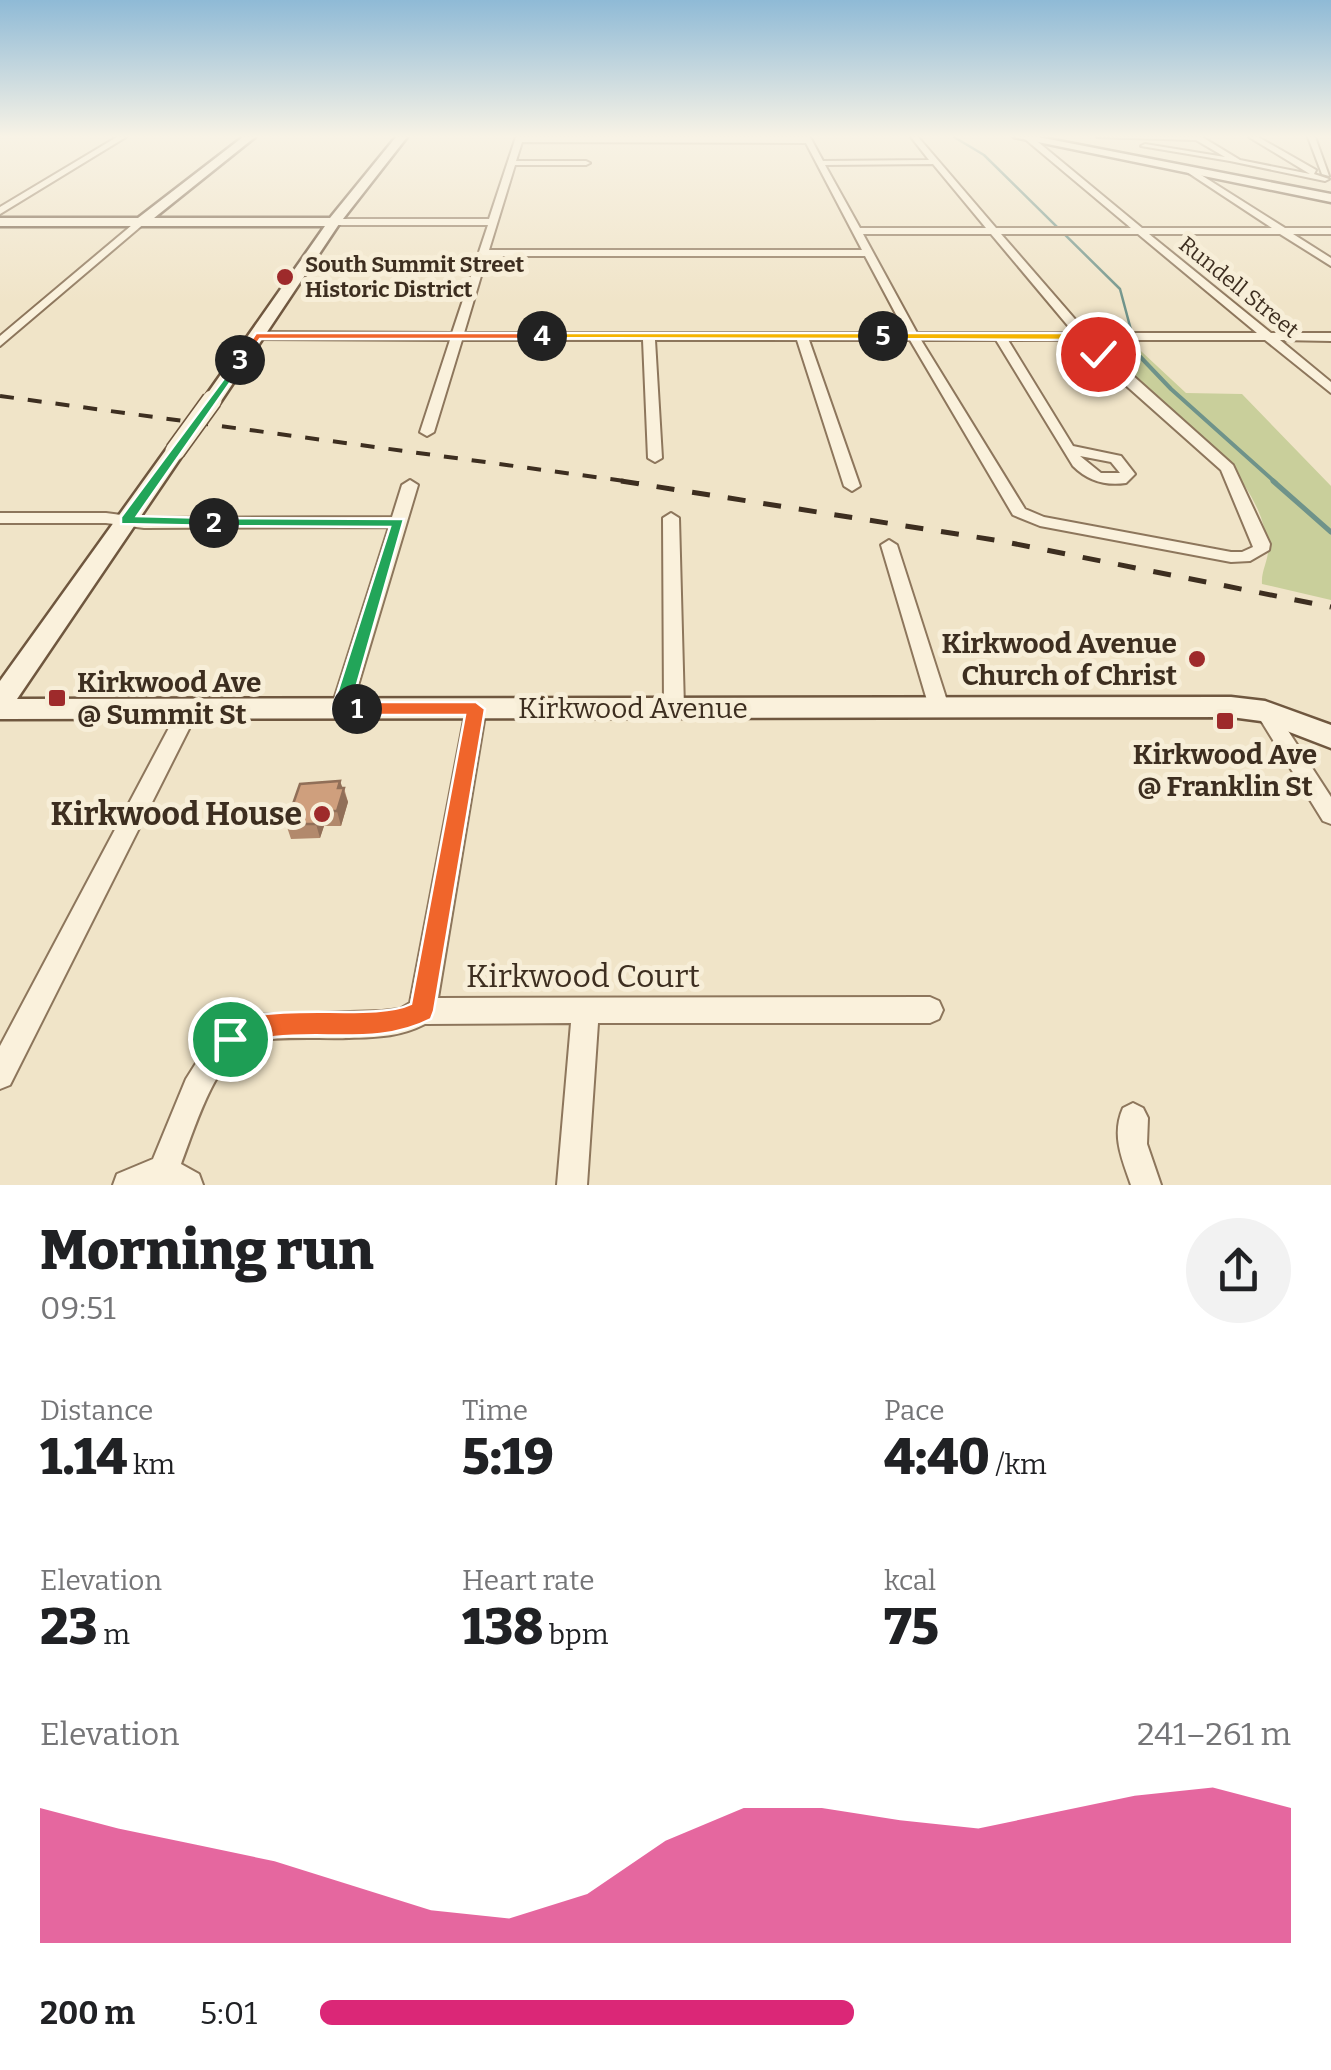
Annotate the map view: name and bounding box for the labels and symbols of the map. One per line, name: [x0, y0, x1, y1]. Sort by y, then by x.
street label: Rundell Street: [1174, 231, 1304, 343]
place label: South Summit Street Historic District: [305, 251, 524, 303]
marker: South Summit Street Historic District: [274, 266, 296, 288]
pin: 4: [517, 311, 567, 361]
pin: 5: [858, 311, 908, 361]
pin: [1056, 312, 1141, 397]
pin: 3: [215, 335, 265, 385]
pin: 2: [189, 498, 239, 548]
place label: Kirkwood Avenue Church of Christ: [942, 627, 1177, 692]
marker: Kirkwood Avenue Church of Christ: [1186, 648, 1208, 670]
place label: Kirkwood Ave @ Summit St: [77, 666, 261, 731]
pin: 1: [332, 684, 382, 734]
marker: Kirkwood Ave @ Summit St: [46, 687, 68, 709]
street label: Kirkwood Avenue: [518, 692, 748, 725]
marker: Kirkwood Ave @ Franklin St: [1214, 710, 1236, 732]
place label: Kirkwood Ave @ Franklin St: [1133, 738, 1317, 803]
place label: Kirkwood House: [51, 795, 302, 833]
marker: Kirkwood House: [311, 803, 333, 825]
street label: Kirkwood Court: [466, 957, 700, 995]
pin: [188, 997, 273, 1082]

